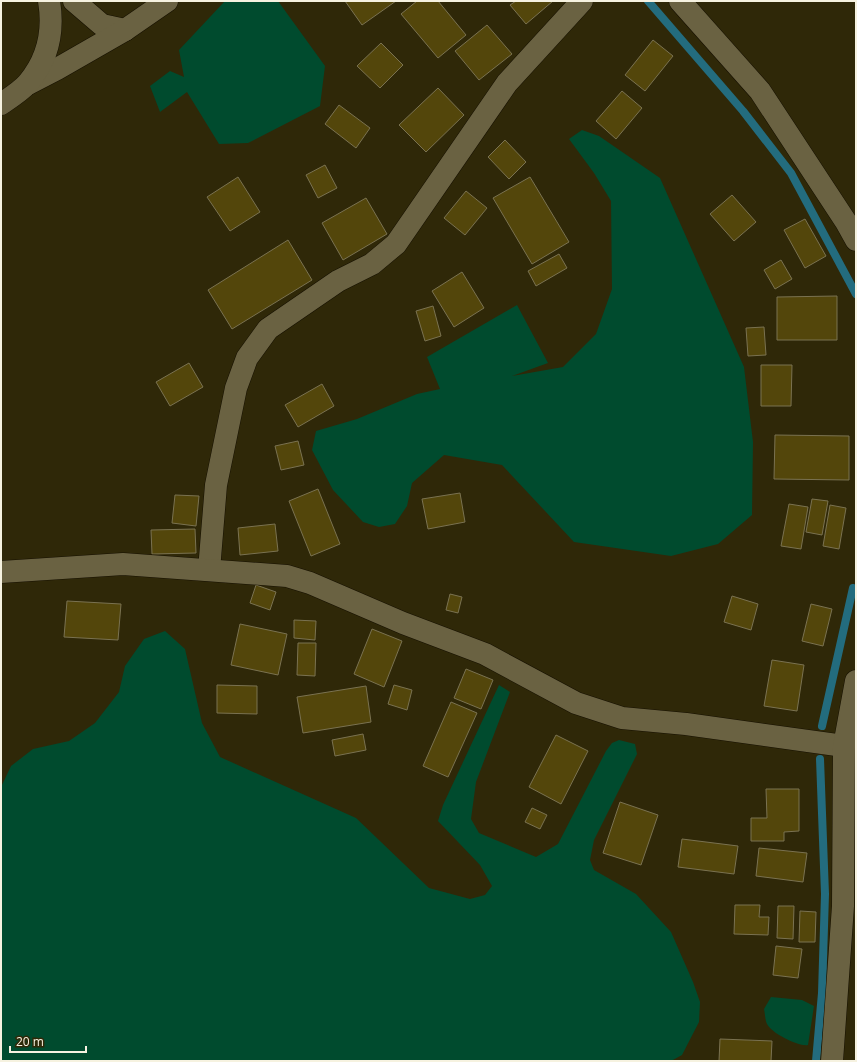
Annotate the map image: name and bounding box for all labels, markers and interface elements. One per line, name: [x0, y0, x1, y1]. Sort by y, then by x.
scale bar: [10, 1028, 86, 1054]
text: 20 m: [16, 1033, 44, 1050]

